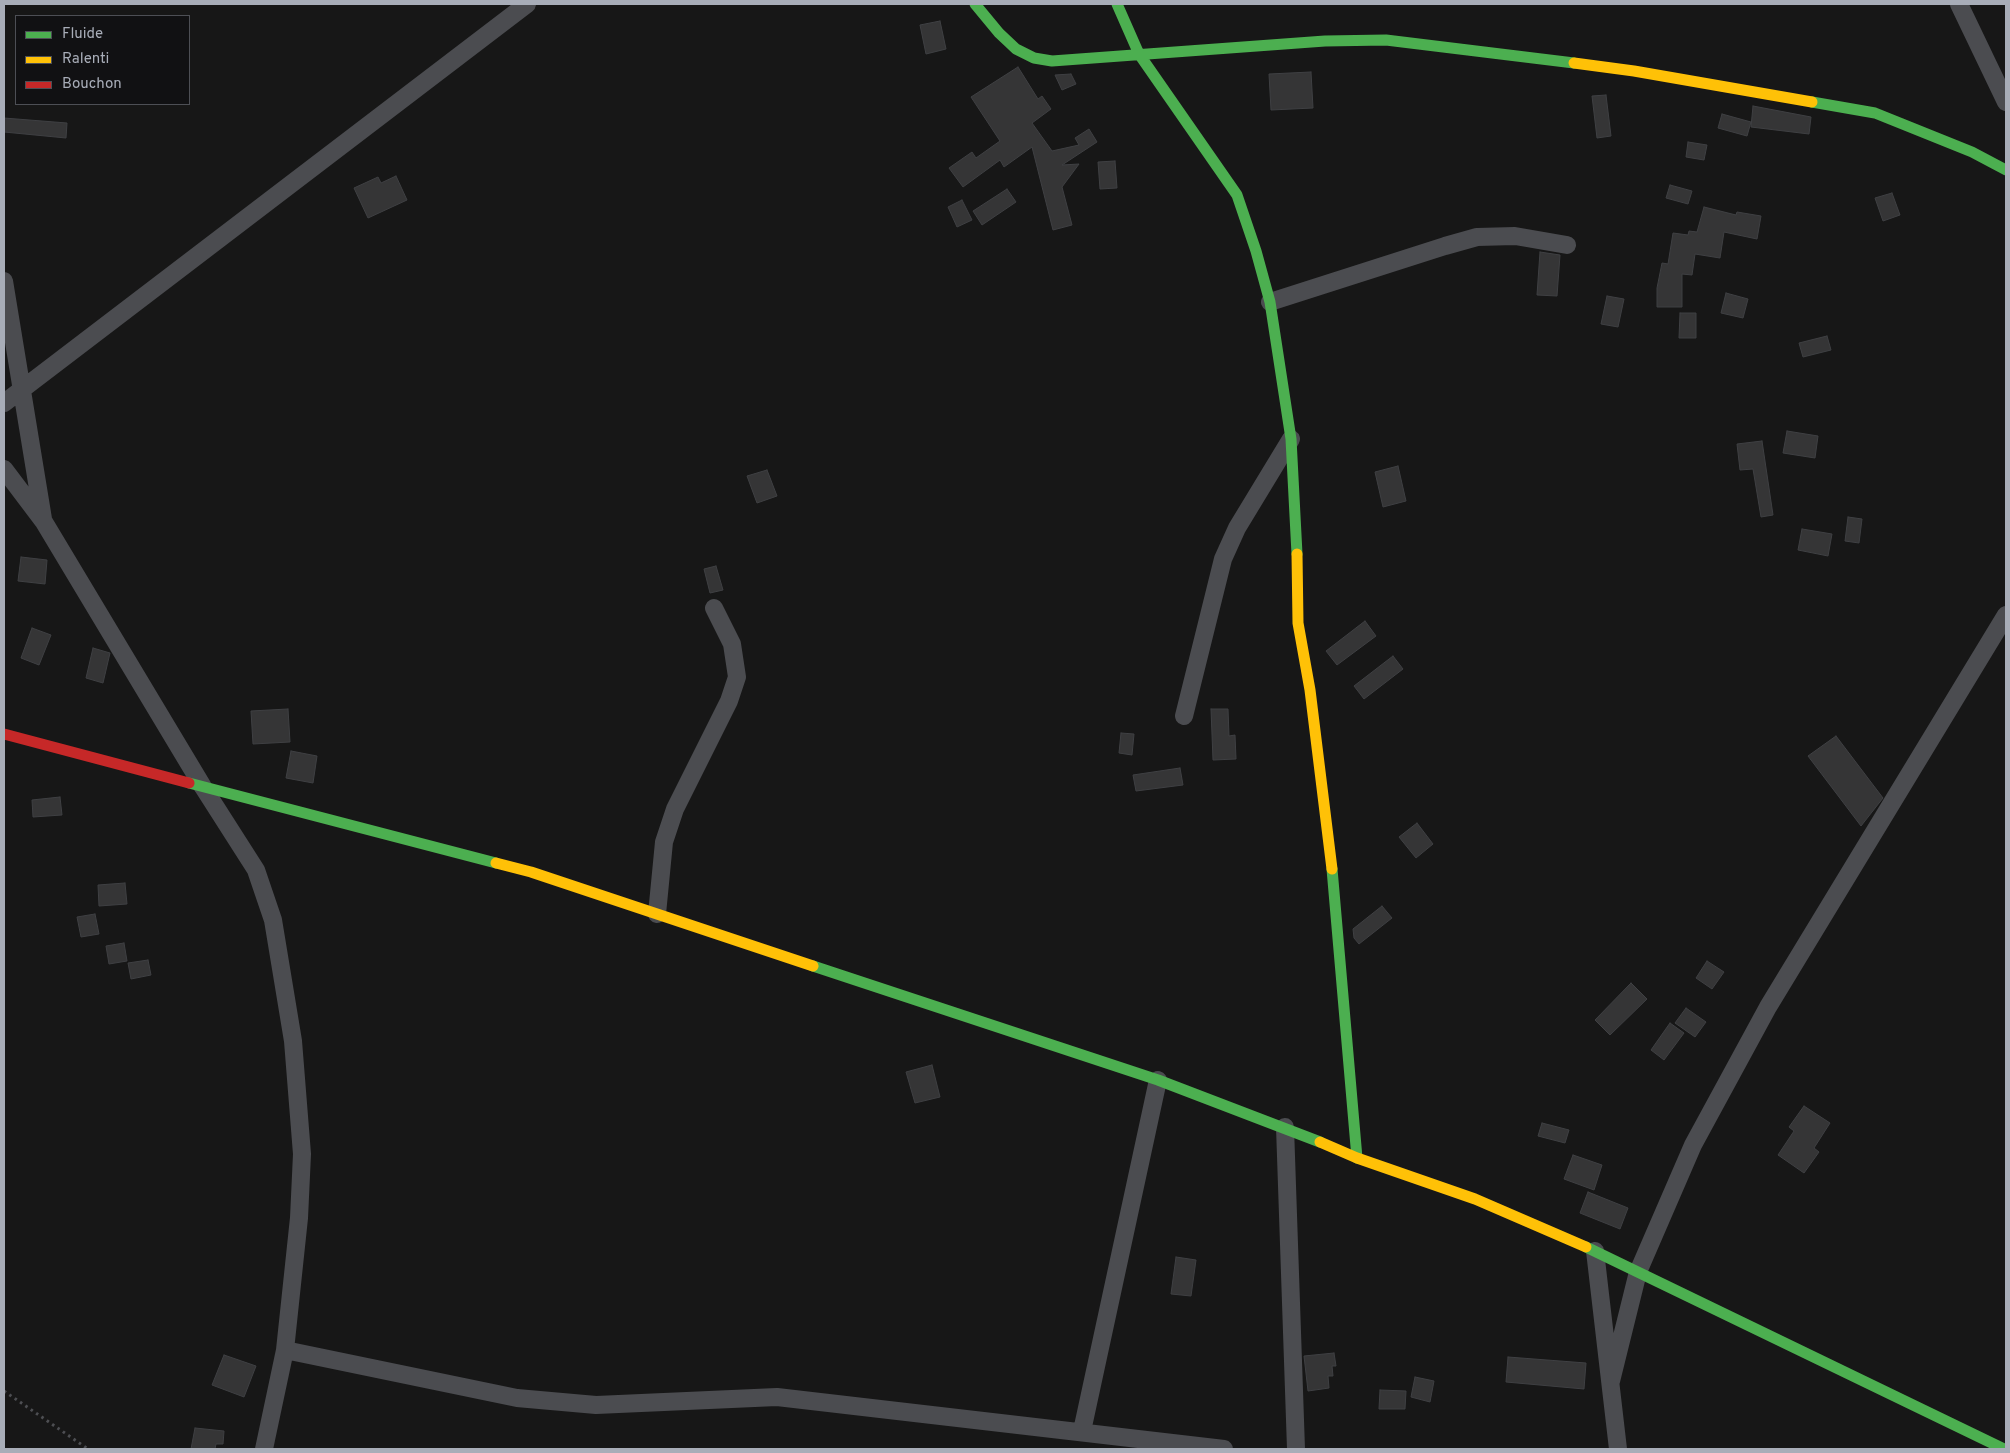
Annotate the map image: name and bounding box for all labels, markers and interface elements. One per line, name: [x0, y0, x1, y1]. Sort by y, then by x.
legend: [15, 15, 190, 105]
text: Fluide: [62, 25, 103, 44]
text: Ralenti: [62, 50, 109, 69]
text: Bouchon: [62, 75, 122, 94]

